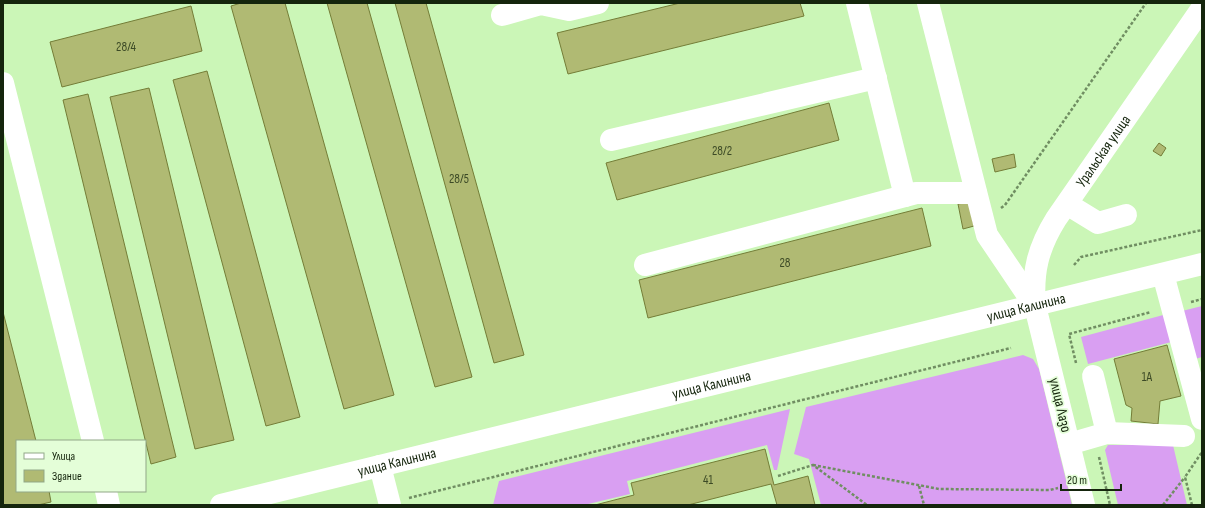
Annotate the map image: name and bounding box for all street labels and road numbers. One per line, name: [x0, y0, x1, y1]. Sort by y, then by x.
street label: Уральская улица: [1071, 111, 1135, 191]
street label: улица Калинина: [985, 288, 1068, 326]
street label: улица Калинина: [670, 366, 753, 403]
street label: улица Лазо: [1044, 376, 1076, 434]
street label: улица Калинина: [356, 443, 438, 481]

